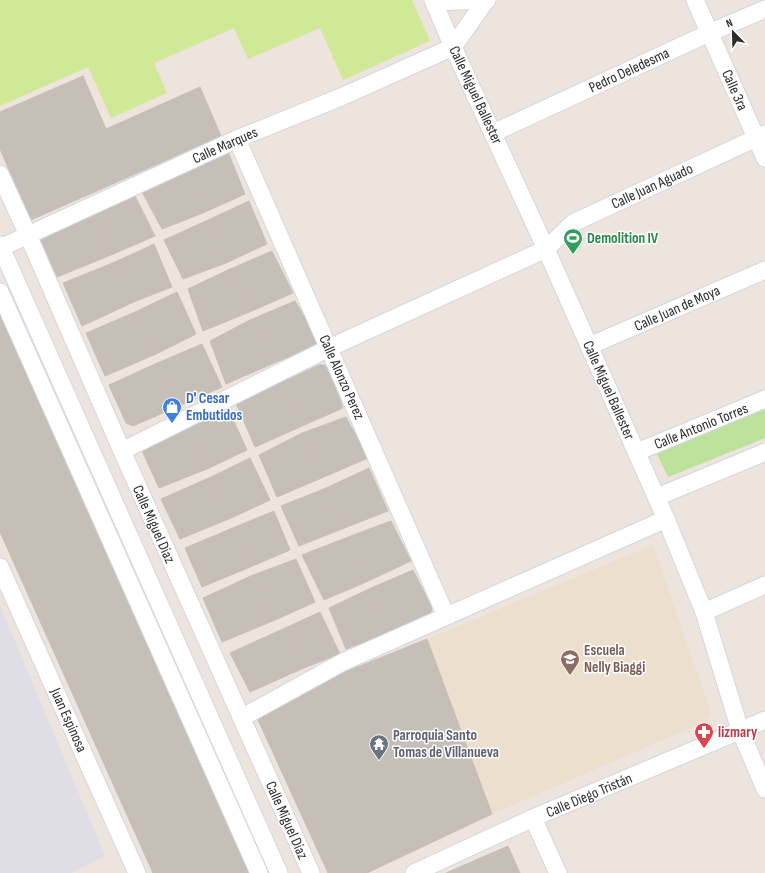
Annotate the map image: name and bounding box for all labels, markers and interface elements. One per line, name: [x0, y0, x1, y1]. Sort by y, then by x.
north arrow: [713, 12, 753, 52]
text: N: [724, 16, 735, 30]
street label: Calle Miguel Ballester: [444, 43, 507, 148]
street label: Pedro Deledesma: [586, 43, 673, 97]
street label: Calle 3ra: [717, 67, 752, 114]
street label: Calle Marques: [190, 123, 261, 168]
street label: Calle Juan Aguado: [608, 159, 696, 214]
sports icon: Demolition IV: [562, 227, 584, 255]
place label: Demolition IV: [587, 229, 659, 248]
street label: Calle Juan de Moya: [631, 281, 723, 336]
street label: Calle Alonzo Perez: [314, 332, 369, 423]
street label: Calle Miguel Ballester: [578, 338, 639, 443]
place label: D' Cesar Embutidos: [186, 389, 243, 425]
shop icon: D' Cesar Embutidos: [161, 396, 183, 424]
street label: Calle Antonio Torres: [651, 399, 751, 454]
street label: Calle Miguel Díaz: [128, 482, 179, 567]
place label: Escuela Nelly Biaggi: [584, 641, 645, 677]
school or university icon: Escuela Nelly Biaggi: [559, 648, 581, 676]
street label: Juan Espinosa: [46, 684, 91, 755]
pharmacy icon: lizmary: [693, 721, 715, 749]
place label: lizmary: [718, 723, 758, 742]
place label: Parroquia Santo Tomas de Villanueva: [393, 726, 499, 762]
temple icon: Parroquia Santo Tomas de Villanueva: [368, 733, 390, 761]
street label: Calle Diego Tristán: [543, 769, 635, 822]
street label: Calle Miguel Díaz: [261, 778, 312, 863]

